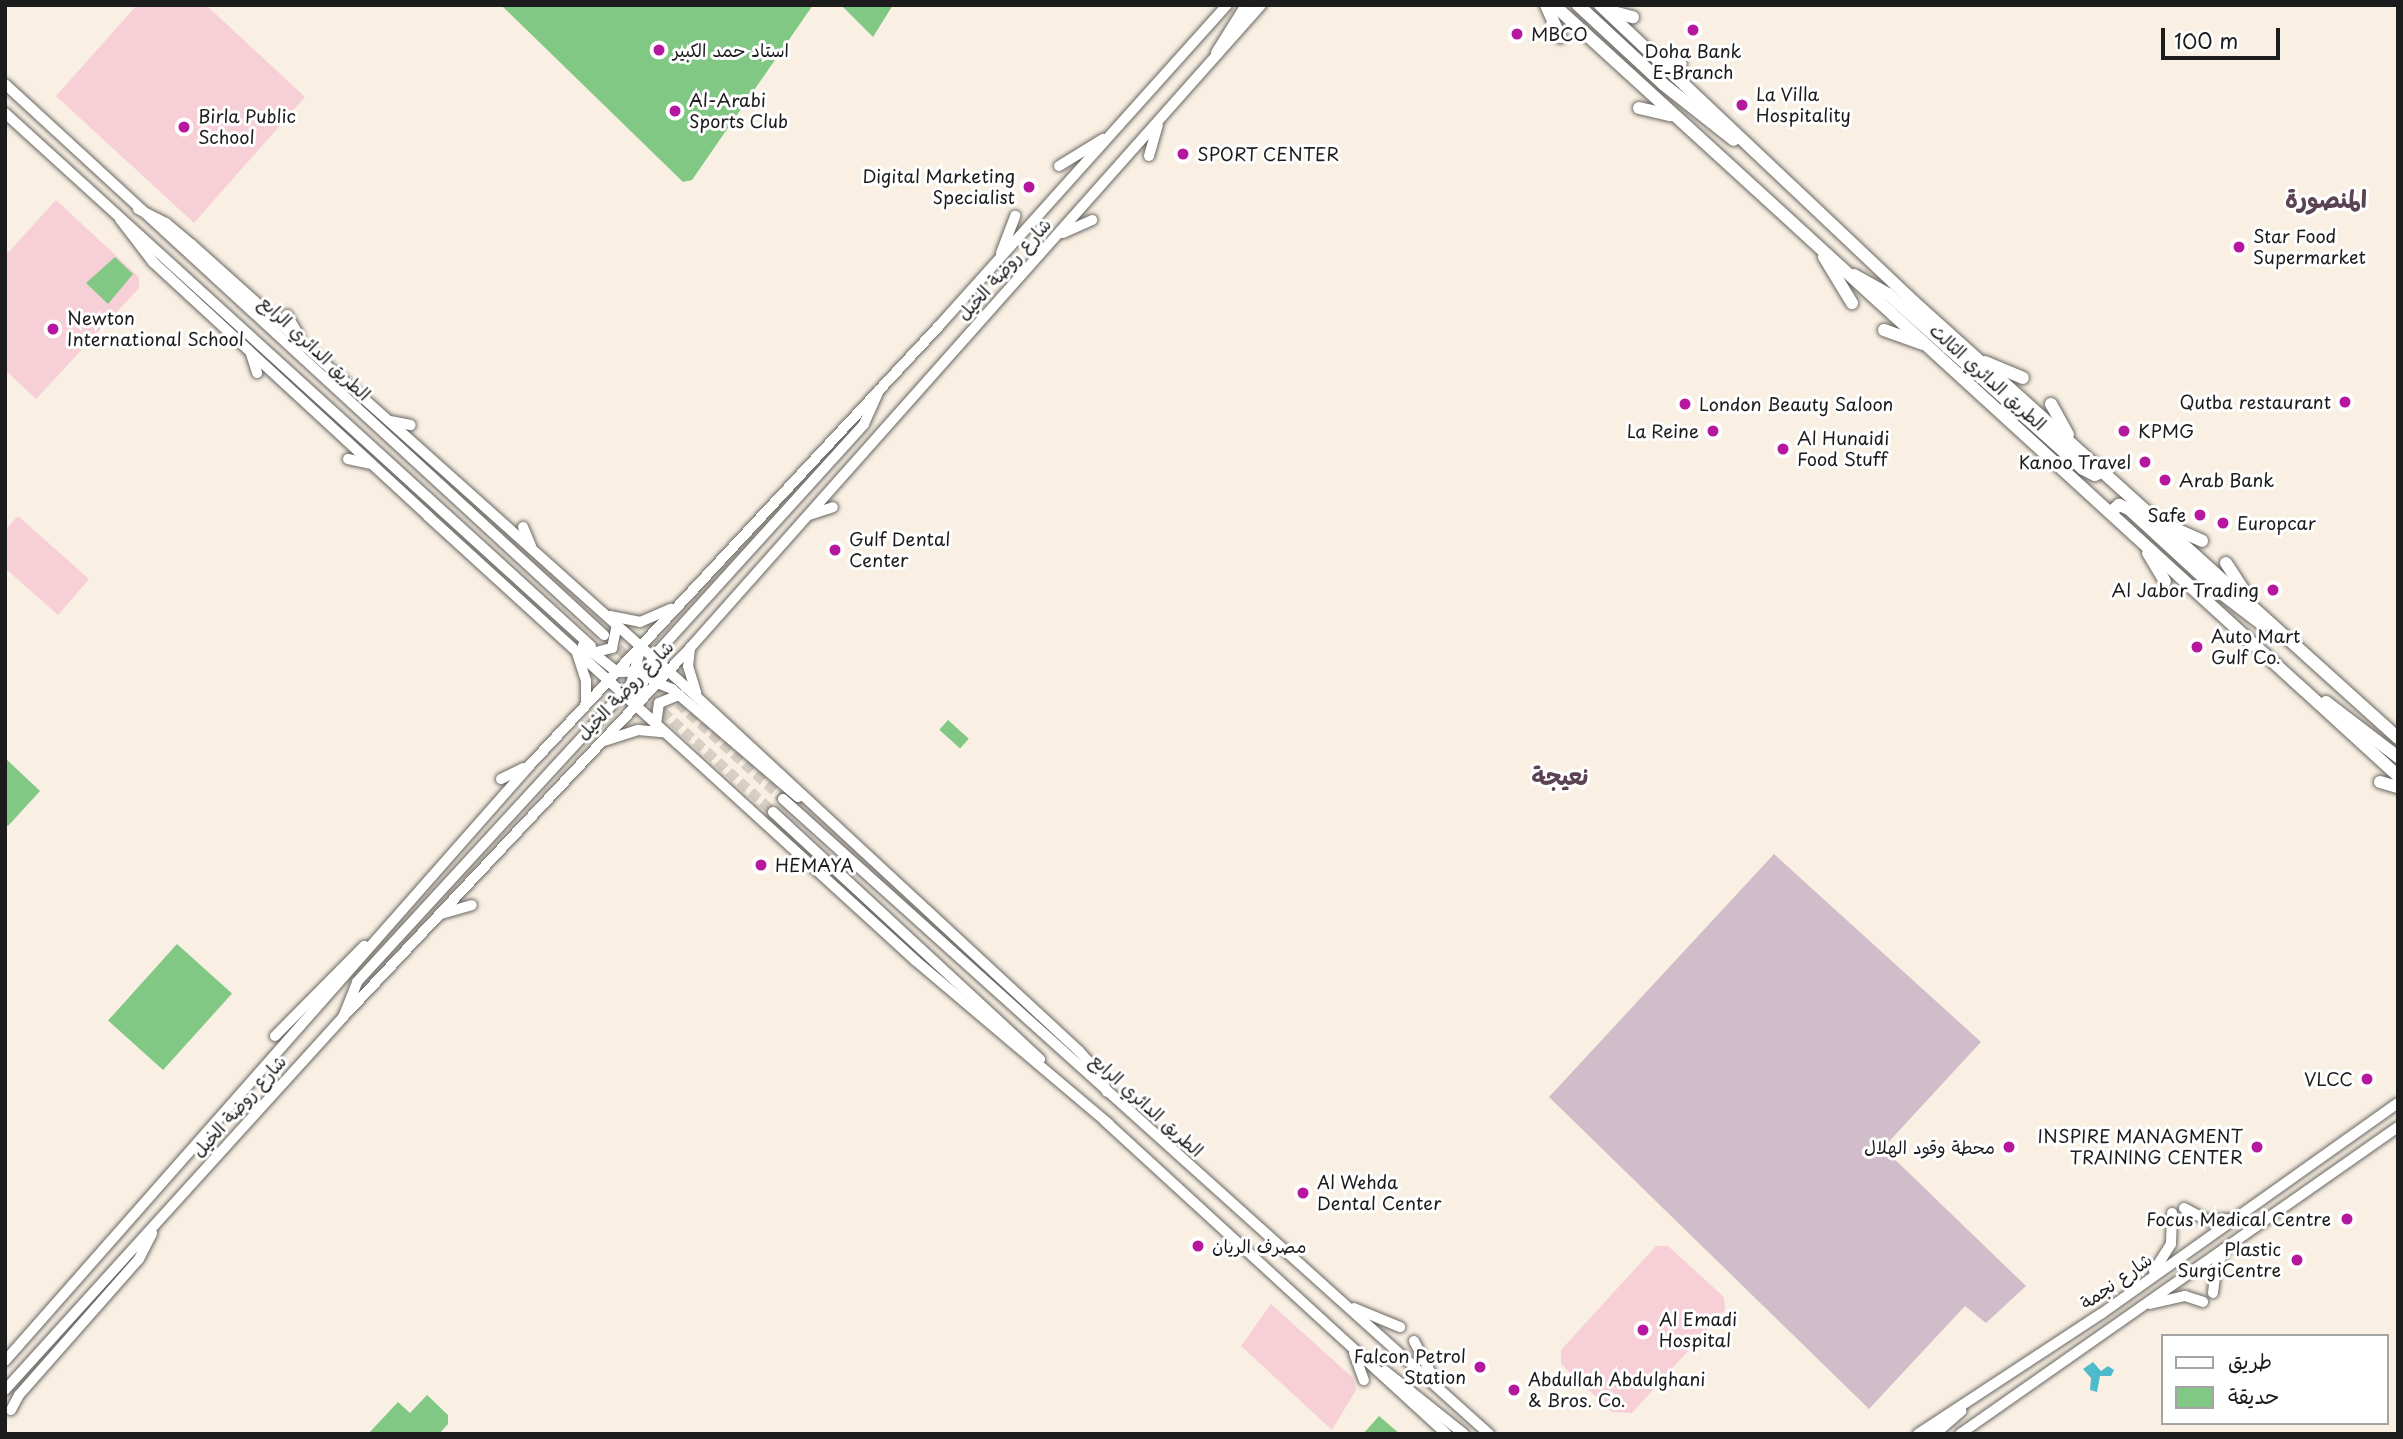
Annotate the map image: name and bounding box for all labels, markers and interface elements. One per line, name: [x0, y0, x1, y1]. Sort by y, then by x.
scale bar: [2165, 14, 2284, 58]
marker: Doha Bank E-Branch: [1685, 22, 1701, 38]
place label: MBCO: [1531, 23, 1588, 45]
text: 100 m: [2174, 24, 2238, 56]
marker: MBCO: [1509, 26, 1525, 42]
place label: استاد حمد الكبير: [673, 39, 789, 61]
place label: Doha Bank E-Branch: [1645, 41, 1741, 84]
marker: استاد حمد الكبير: [651, 42, 667, 58]
place label: La Villa Hospitality: [1756, 84, 1851, 126]
place label: Al-Arabi Sports Club: [689, 90, 789, 132]
marker: La Villa Hospitality: [1734, 97, 1750, 113]
marker: Al-Arabi Sports Club: [667, 103, 683, 119]
place label: Birla Public School: [198, 106, 297, 148]
marker: Birla Public School: [176, 119, 192, 135]
place label: SPORT CENTER: [1197, 143, 1341, 165]
marker: SPORT CENTER: [1175, 146, 1191, 162]
place label: Digital Marketing Specialist: [863, 166, 1015, 208]
marker: Digital Marketing Specialist: [1021, 179, 1037, 195]
district label: المنصورة: [2285, 185, 2367, 213]
street label: شارع روضة الخيل: [952, 213, 1056, 325]
place label: Star Food Supermarket: [2253, 226, 2366, 268]
marker: Star Food Supermarket: [2231, 239, 2247, 255]
street label: الطريق الدائري الرابع: [255, 291, 375, 405]
place label: Newton International School: [67, 308, 244, 350]
street label: الطريق الدائري الثالث: [1925, 319, 2051, 435]
marker: Newton International School: [45, 321, 61, 337]
place label: Qutba restaurant: [2178, 391, 2331, 413]
place label: London Beauty Saloon: [1699, 393, 1894, 415]
marker: Qutba restaurant: [2337, 394, 2353, 410]
marker: London Beauty Saloon: [1677, 396, 1693, 412]
place label: La Reine: [1624, 420, 1699, 442]
place label: KPMG: [2138, 420, 2194, 442]
marker: La Reine: [1705, 423, 1721, 439]
marker: KPMG: [2116, 423, 2132, 439]
place label: Al Hunaidi Food Stuff: [1797, 428, 1889, 471]
marker: Al Hunaidi Food Stuff: [1775, 441, 1791, 457]
place label: Kanoo Travel: [2019, 451, 2131, 473]
marker: Kanoo Travel: [2137, 454, 2153, 470]
place label: Arab Bank: [2179, 469, 2274, 491]
marker: Arab Bank: [2157, 472, 2173, 488]
place label: Safe: [2147, 504, 2186, 526]
marker: Safe: [2192, 507, 2208, 523]
place label: Europcar: [2237, 512, 2316, 534]
marker: Europcar: [2215, 515, 2231, 531]
place label: Gulf Dental Center: [849, 529, 951, 572]
marker: Gulf Dental Center: [827, 542, 843, 558]
place label: Al Jabor Trading: [2111, 579, 2259, 601]
marker: Al Jabor Trading: [2265, 582, 2281, 598]
place label: Auto Mart Gulf Co.: [2211, 626, 2302, 668]
street label: شارع روضة الخيل: [572, 636, 678, 744]
marker: Auto Mart Gulf Co.: [2189, 639, 2205, 655]
district label: نعيجة: [1531, 762, 1589, 790]
place label: HEMAYA: [775, 854, 854, 876]
marker: HEMAYA: [753, 857, 769, 873]
street label: الطريق الدائري الرابع: [1086, 1049, 1208, 1161]
street label: شارع روضة الخيل: [187, 1050, 291, 1162]
place label: VLCC: [2304, 1068, 2353, 1090]
marker: VLCC: [2359, 1071, 2375, 1087]
place label: INSPIRE MANAGMENT TRAINING CENTER: [2037, 1126, 2243, 1168]
place label: محطة وقود الهلال: [1864, 1136, 1995, 1158]
marker: محطة وقود الهلال: [2001, 1139, 2017, 1155]
marker: INSPIRE MANAGMENT TRAINING CENTER: [2249, 1139, 2265, 1155]
place label: Al Wehda Dental Center: [1317, 1172, 1441, 1214]
marker: Al Wehda Dental Center: [1295, 1185, 1311, 1201]
place label: Focus Medical Centre: [2145, 1208, 2331, 1230]
marker: Focus Medical Centre: [2337, 1209, 2357, 1229]
place label: مصرف الريان: [1212, 1235, 1306, 1257]
marker: مصرف الريان: [1190, 1238, 1206, 1254]
place label: Plastic SurgiCentre: [2178, 1239, 2281, 1282]
street label: شارع نجمة: [2076, 1248, 2156, 1314]
marker: Plastic SurgiCentre: [2287, 1250, 2307, 1270]
place label: Al Emadi Hospital: [1659, 1309, 1738, 1352]
marker: Al Emadi Hospital: [1633, 1320, 1653, 1340]
legend: [2162, 1334, 2389, 1425]
text: طريق: [2228, 1344, 2272, 1376]
place label: Falcon Petrol Station: [1355, 1346, 1466, 1388]
marker: Falcon Petrol Station: [1472, 1359, 1488, 1375]
place label: Abdullah Abdulghani & Bros. Co.: [1528, 1369, 1707, 1412]
text: حديقة: [2228, 1379, 2279, 1411]
marker: Abdullah Abdulghani & Bros. Co.: [1506, 1382, 1522, 1398]

